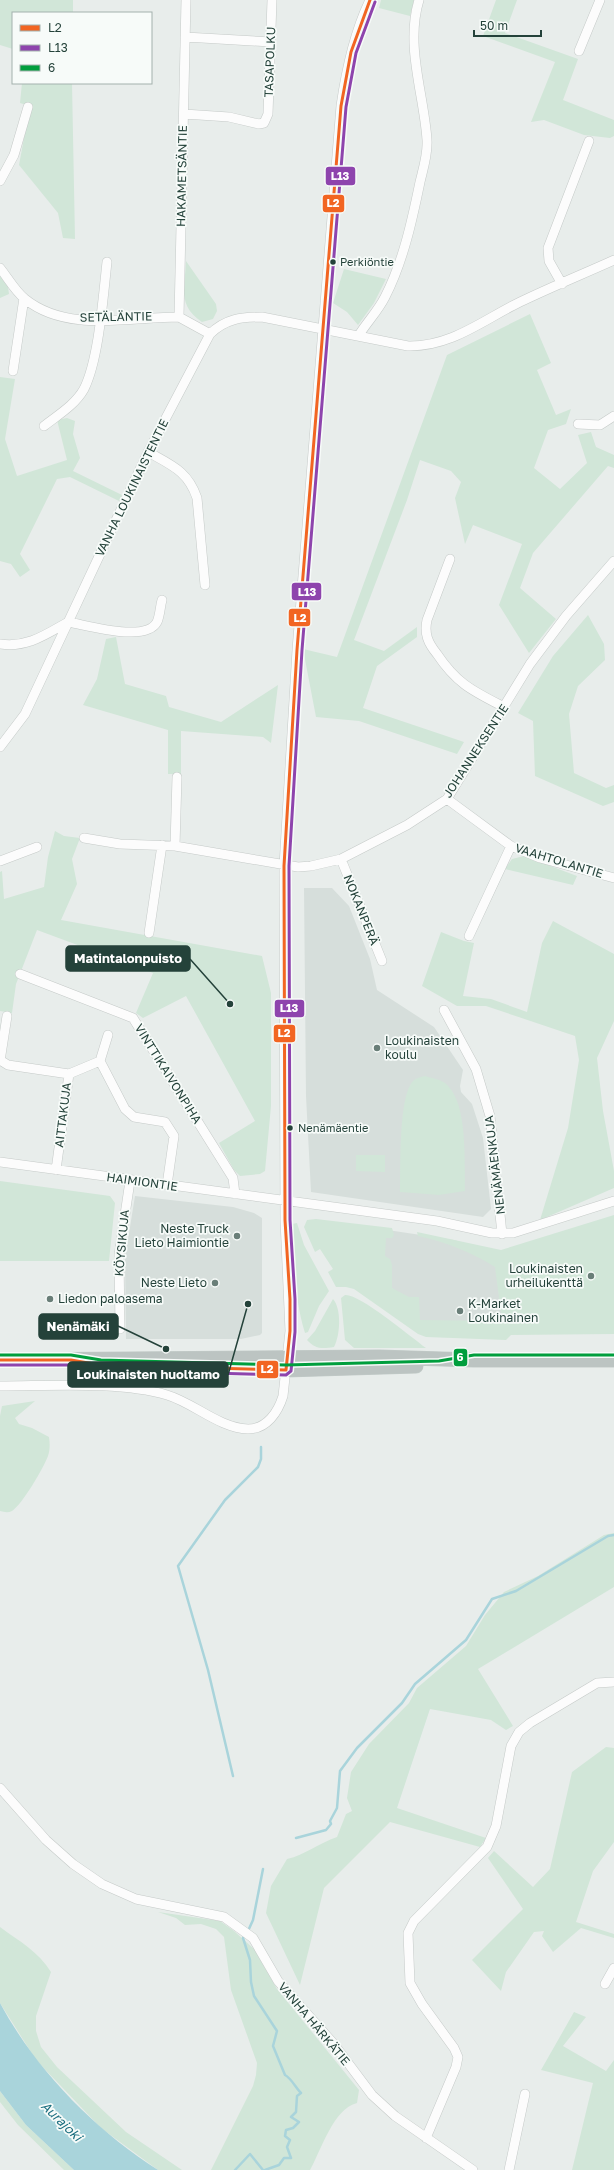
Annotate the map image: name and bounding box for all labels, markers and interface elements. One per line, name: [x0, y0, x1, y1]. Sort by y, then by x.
legend: [12, 12, 152, 84]
scale bar: [474, 12, 541, 38]
text: 50 m: [480, 18, 508, 33]
text: L2: [48, 20, 62, 35]
street label: TASAPOLKU: [261, 26, 278, 98]
text: L13: [48, 40, 68, 55]
text: 6: [48, 60, 55, 75]
street label: HAKAMETSÄNTIE: [173, 125, 190, 227]
line badge: L13: [325, 166, 356, 186]
text: L13: [331, 169, 350, 182]
line badge: L2: [322, 194, 345, 213]
text: L2: [327, 196, 340, 209]
place label: Perkiöntie: [340, 255, 394, 268]
marker: Perkiöntie: [328, 257, 338, 267]
street label: SETÄLÄNTIE: [80, 308, 152, 325]
street label: VANHA LOUKINAISTENTIE: [92, 417, 171, 559]
line badge: L13: [291, 582, 322, 601]
text: L13: [298, 585, 317, 598]
line badge: L2: [288, 608, 311, 627]
text: L2: [294, 611, 307, 624]
street label: JOHANNEKSENTIE: [440, 701, 512, 801]
street label: VAAHTOLANTIE: [513, 840, 605, 881]
street label: NOKANPERÄ: [340, 872, 382, 947]
callout: Matintalonpuisto: [66, 946, 190, 971]
text: Matintalonpuisto: [74, 950, 182, 966]
line badge: L13: [274, 999, 305, 1018]
text: L13: [280, 1001, 299, 1014]
street label: VINTTIKAIVONPIHA: [132, 1021, 205, 1126]
line badge: L2: [273, 1024, 296, 1043]
text: L2: [278, 1026, 291, 1039]
place label: Loukinaisten koulu: [385, 1033, 459, 1062]
marker: Loukinaisten koulu: [372, 1043, 382, 1053]
street label: AITTAKUJA: [51, 1081, 74, 1148]
street label: NENÄMÄENKUJA: [481, 1115, 508, 1215]
place label: Nenämäentie: [298, 1121, 368, 1134]
marker: Nenämäentie: [285, 1123, 295, 1133]
street label: HAIMIONTIE: [106, 1169, 179, 1194]
street label: KÖYSIKUJA: [111, 1209, 132, 1277]
place label: Neste Truck Lieto Haimiontie: [135, 1221, 229, 1250]
marker: Neste Truck Lieto Haimiontie: [232, 1231, 242, 1241]
place label: Loukinaisten urheilukenttä: [505, 1261, 583, 1290]
marker: Loukinaisten urheilukenttä: [586, 1271, 596, 1281]
place label: Neste Lieto: [141, 1275, 207, 1290]
marker: Neste Lieto: [210, 1278, 220, 1288]
place label: Liedon paloasema: [58, 1291, 163, 1306]
marker: Liedon paloasema: [45, 1294, 55, 1304]
place label: K-Market Loukinainen: [468, 1296, 538, 1325]
marker: K-Market Loukinainen: [455, 1306, 465, 1316]
callout: Nenämäki: [39, 1314, 118, 1339]
text: Nenämäki: [47, 1318, 109, 1334]
line badge: 6: [453, 1348, 468, 1367]
text: 6: [457, 1350, 464, 1363]
line badge: L2: [256, 1360, 279, 1379]
callout: Loukinaisten huoltamo: [68, 1362, 228, 1387]
text: L2: [261, 1362, 274, 1375]
text: Loukinaisten huoltamo: [76, 1366, 220, 1382]
street label: VANHA HÄRKÄTIE: [275, 1979, 353, 2068]
water label: Aurajoki: [38, 2098, 87, 2145]

